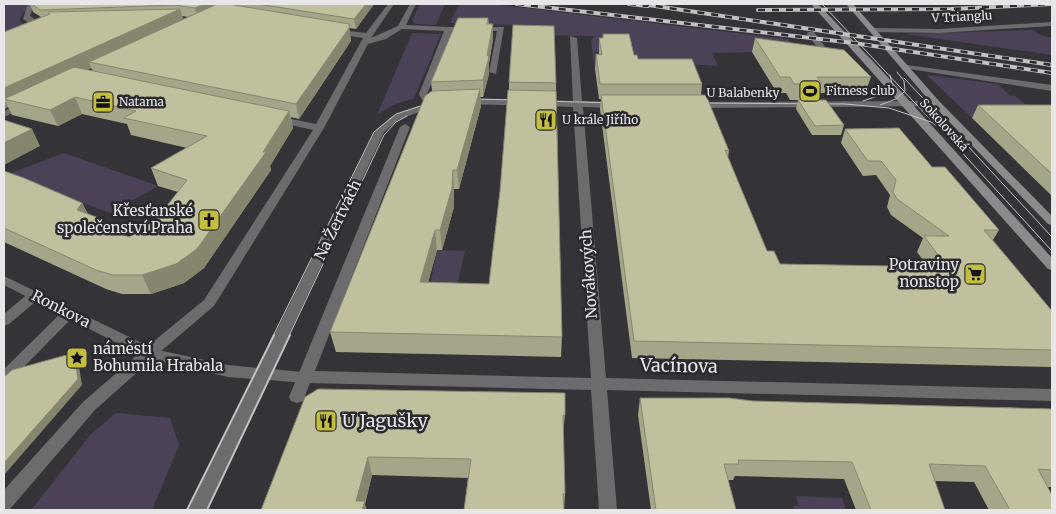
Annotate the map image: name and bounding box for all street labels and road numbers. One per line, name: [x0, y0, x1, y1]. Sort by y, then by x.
street label: V Trianglu: [930, 7, 993, 26]
street label: U Balabenky: [707, 85, 779, 100]
street label: Sokolovská: [917, 95, 972, 154]
street label: Na Žertvách: [309, 176, 365, 263]
street label: Novákových: [576, 229, 601, 319]
street label: Ronkova: [29, 286, 94, 331]
street label: Vacínova: [639, 353, 718, 378]

